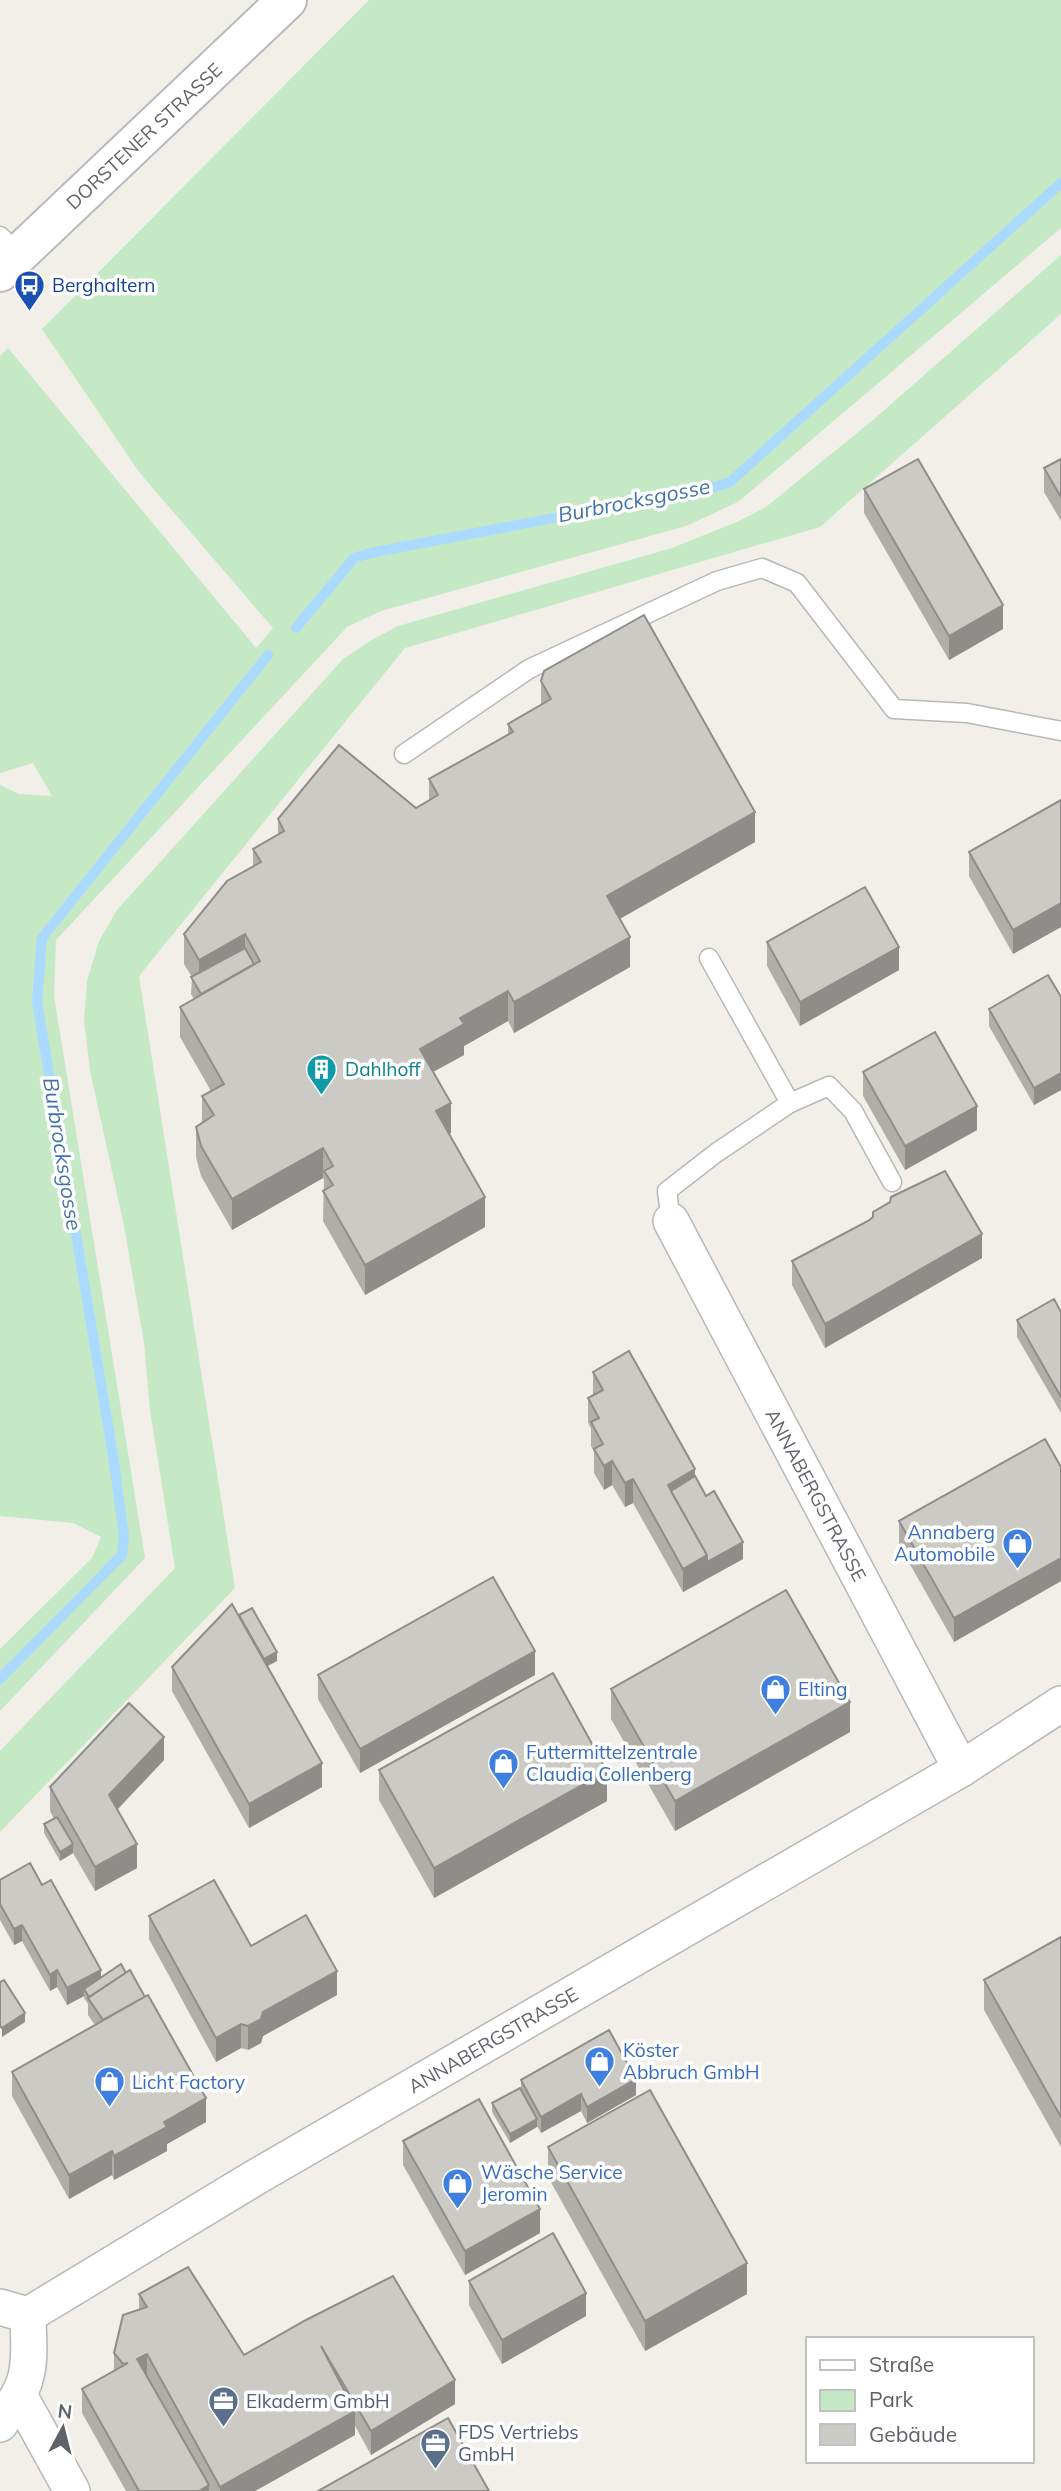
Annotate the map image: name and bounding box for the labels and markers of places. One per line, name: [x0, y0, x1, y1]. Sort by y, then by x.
bus stop icon: Berghaltern: [12, 268, 46, 312]
place label: Berghaltern: [52, 273, 155, 297]
building icon: Dahlhoff: [305, 1052, 339, 1096]
place label: Dahlhoff: [345, 1057, 421, 1081]
place label: Annaberg Automobile: [894, 1520, 995, 1566]
shop icon: Annaberg Automobile: [1001, 1526, 1035, 1570]
shop icon: Elting: [758, 1672, 792, 1716]
place label: Elting: [798, 1677, 847, 1701]
place label: Futtermittelzentrale Claudia Collenberg: [526, 1740, 697, 1786]
shop icon: Futtermittelzentrale Claudia Collenberg: [486, 1746, 520, 1790]
place label: Köster Abbruch GmbH: [623, 2038, 760, 2084]
shop icon: Köster Abbruch GmbH: [583, 2044, 617, 2088]
shop icon: Licht Factory: [92, 2065, 126, 2109]
place label: Licht Factory: [132, 2070, 245, 2094]
place label: Wäsche Service Jeromin: [481, 2160, 623, 2206]
shop icon: Wäsche Service Jeromin: [441, 2166, 475, 2210]
office icon: Elkaderm GmbH: [206, 2384, 240, 2428]
place label: Elkaderm GmbH: [246, 2389, 390, 2413]
place label: FDS Vertriebs GmbH: [458, 2420, 579, 2466]
office icon: FDS Vertriebs GmbH: [418, 2426, 452, 2470]

